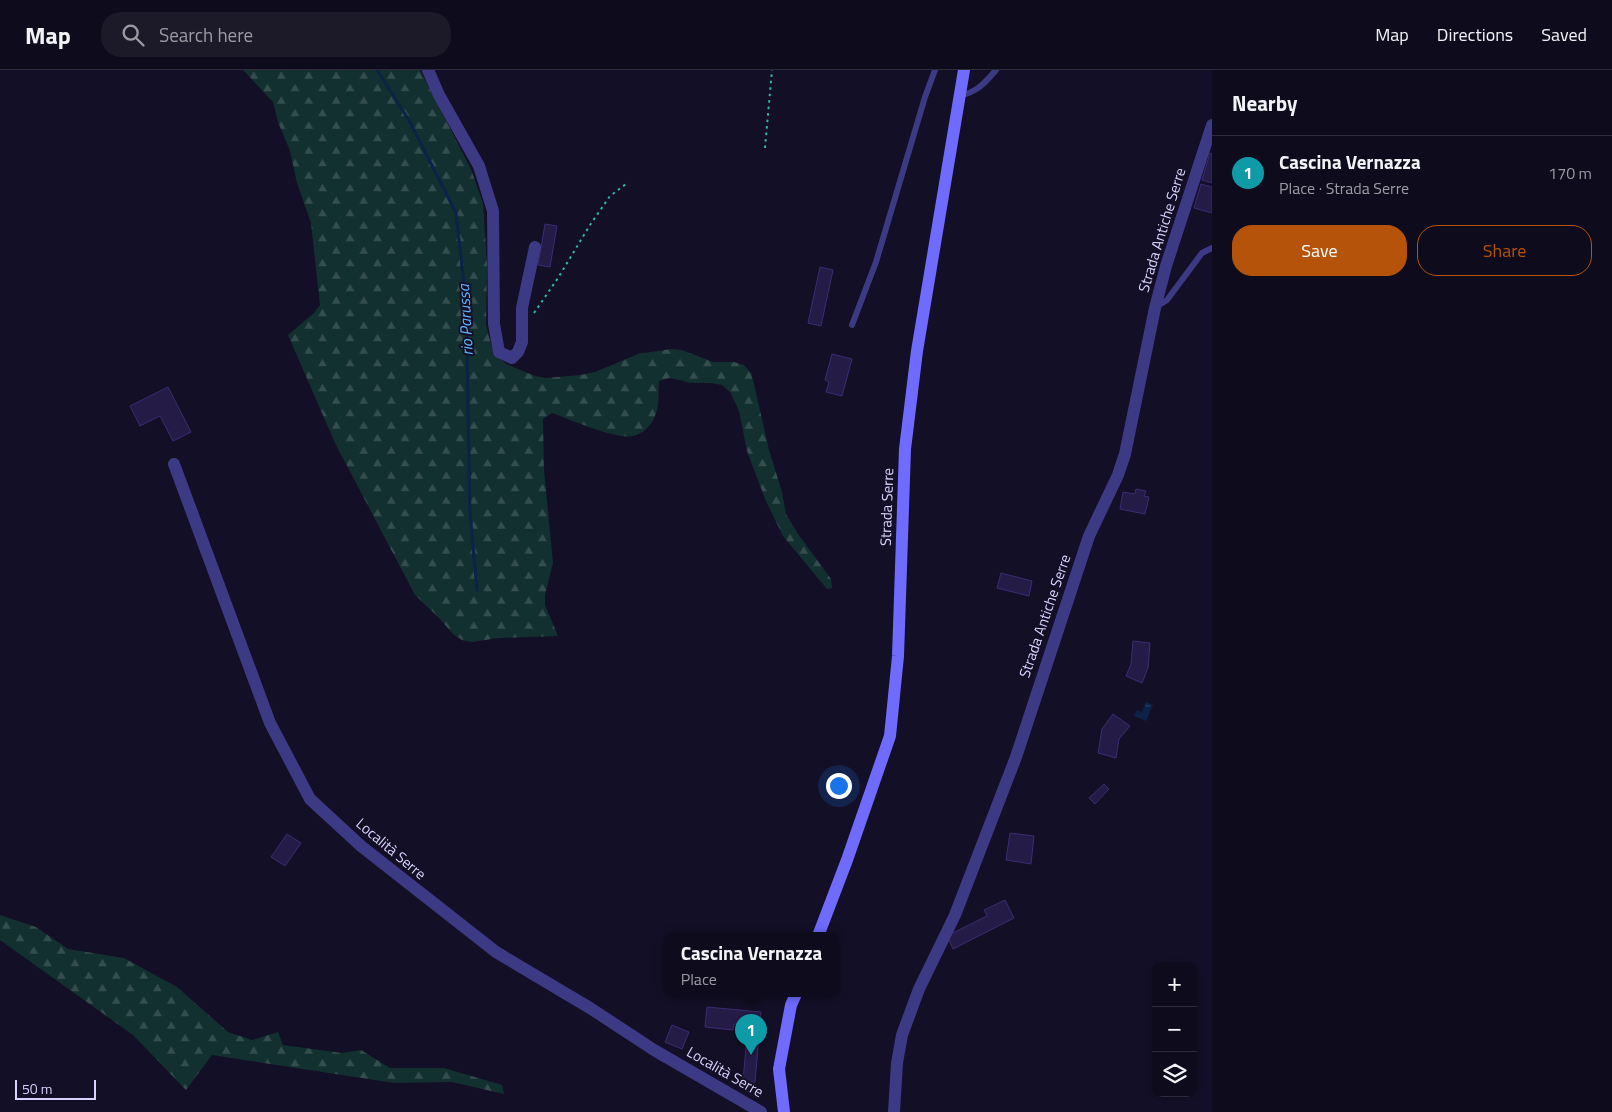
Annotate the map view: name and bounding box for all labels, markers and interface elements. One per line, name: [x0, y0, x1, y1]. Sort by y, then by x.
search box: [101, 12, 451, 57]
text: Map: [25, 17, 71, 53]
text: Search here: [159, 20, 253, 49]
icon: search: [119, 21, 147, 49]
text: Map: [1375, 21, 1409, 48]
text: Directions: [1437, 21, 1513, 48]
text: Saved: [1541, 21, 1587, 48]
text: Nearby: [1232, 87, 1297, 119]
text: Cascina Vernazza: [1279, 147, 1421, 176]
text: 1: [1244, 161, 1252, 185]
text: 170 m: [1548, 161, 1592, 185]
street label: Strada Antiche Serre: [1132, 165, 1191, 295]
text: Place · Strada Serre: [1279, 176, 1409, 200]
button: Save: [1232, 225, 1407, 276]
button: Share: [1417, 225, 1592, 276]
water label: rio Parussa: [451, 283, 479, 356]
street label: Strada Serre: [874, 467, 899, 546]
street label: Strada Antiche Serre: [1013, 551, 1076, 681]
your location: [826, 773, 852, 799]
street label: Località Serre: [351, 812, 431, 885]
popup: [664, 932, 839, 997]
text: Cascina Vernazza: [681, 938, 822, 967]
map controls: [1152, 962, 1197, 1097]
button: +: [1152, 962, 1197, 1007]
text: Place: [681, 967, 717, 991]
button: −: [1152, 1007, 1197, 1052]
pin: 1: [735, 1014, 767, 1055]
street label: Località Serre: [683, 1040, 768, 1103]
button: layers: [1152, 1052, 1197, 1097]
scale bar: [15, 1077, 96, 1100]
text: 50 m: [22, 1078, 52, 1099]

